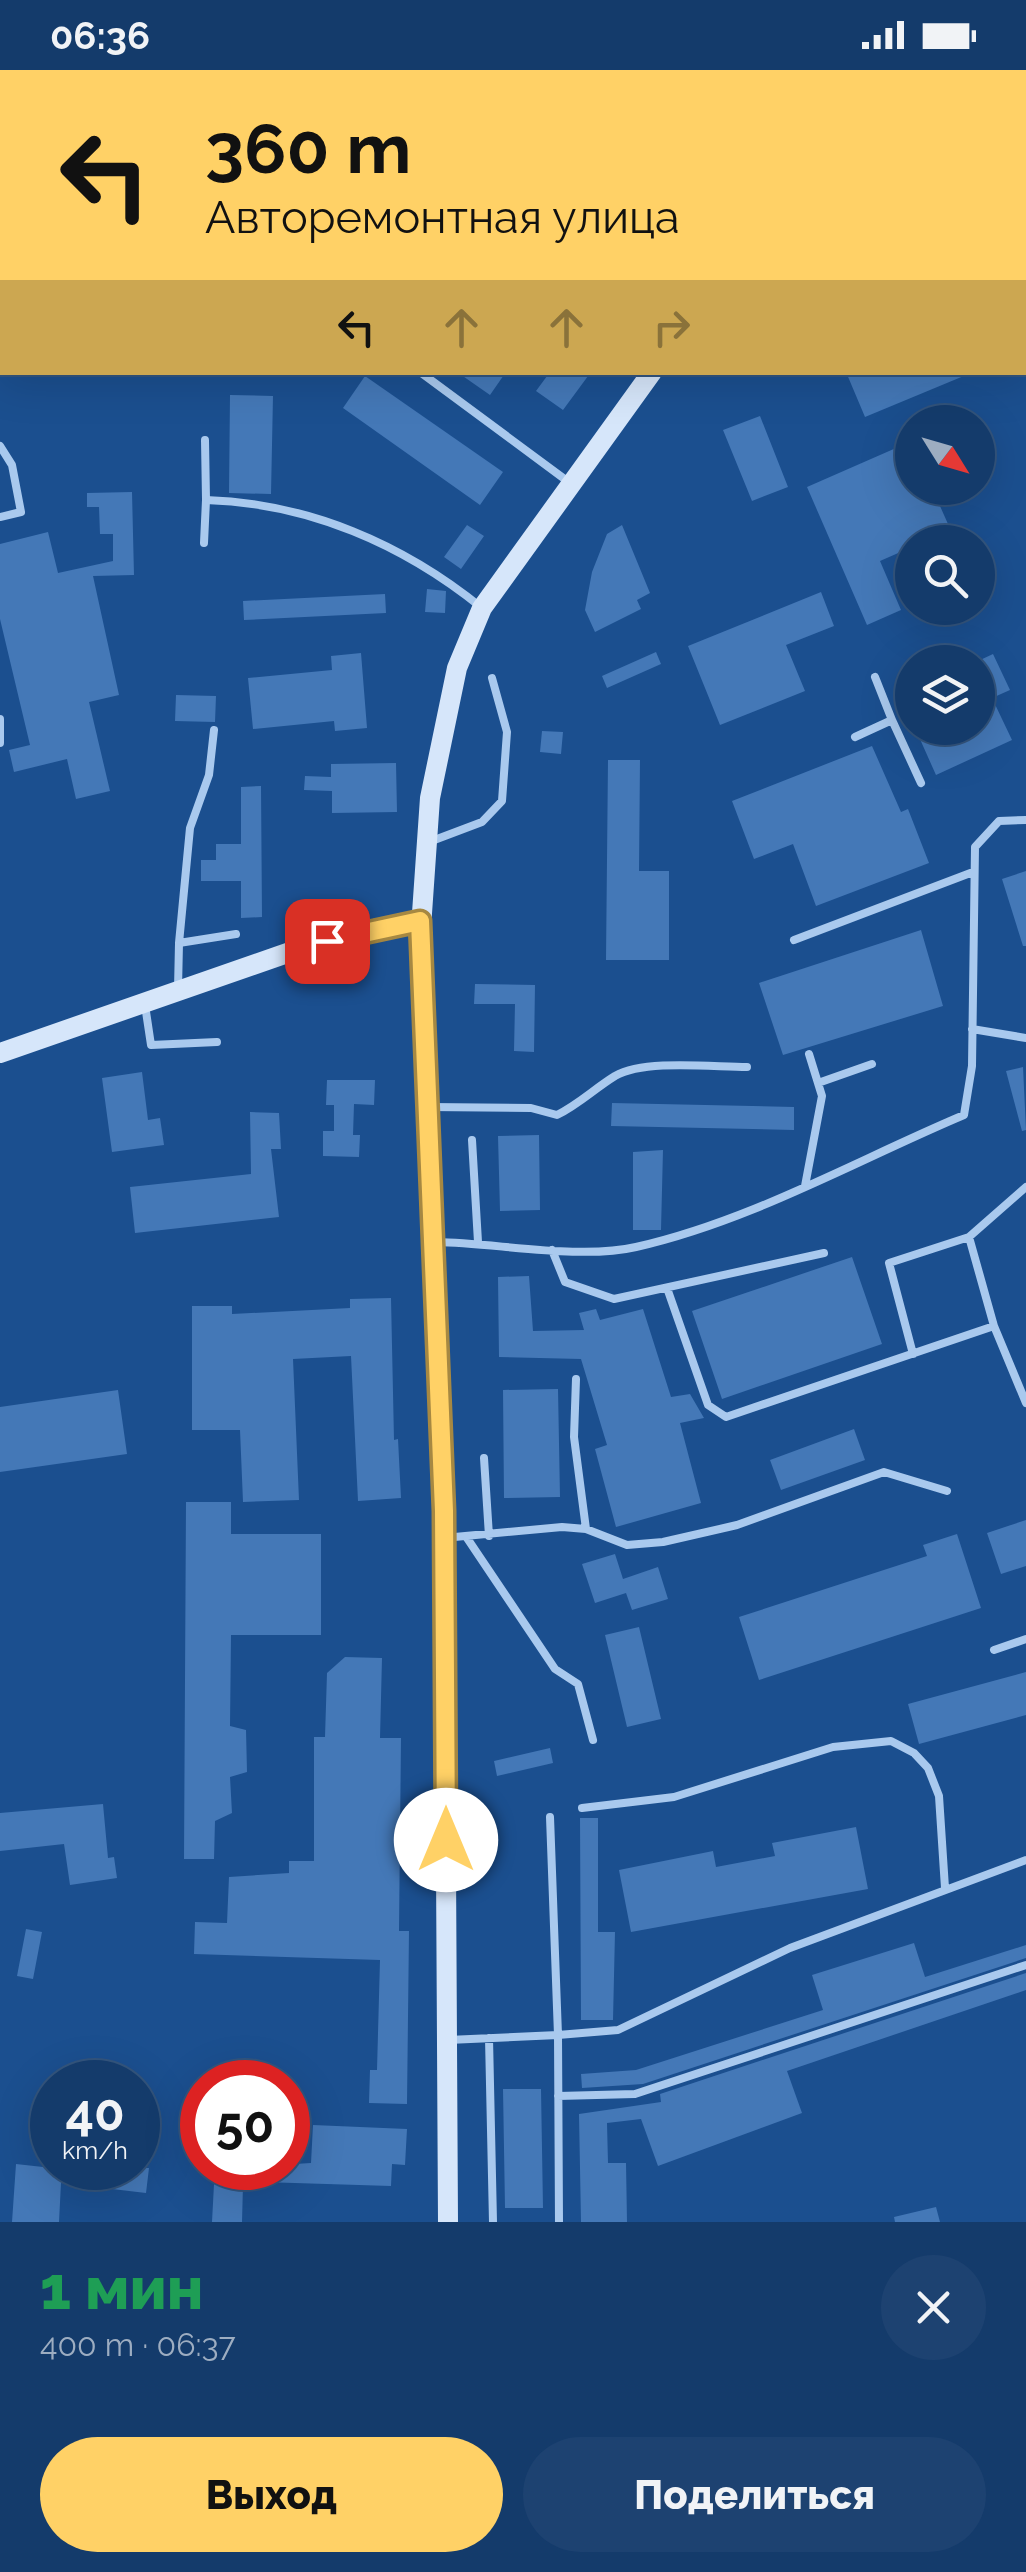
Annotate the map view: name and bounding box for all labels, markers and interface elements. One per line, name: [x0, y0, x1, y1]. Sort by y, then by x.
text: 06:36: [50, 13, 150, 58]
text: 360 m: [205, 107, 412, 189]
icon: left: [40, 110, 170, 240]
text: Авторемонтная улица: [205, 191, 680, 244]
icon: left: [329, 300, 384, 355]
icon: ahead: [434, 300, 489, 355]
icon: ahead: [539, 300, 594, 355]
icon: right: [644, 300, 699, 355]
north arrow: [895, 405, 995, 505]
map controls: [895, 405, 995, 745]
button: search: [895, 525, 995, 625]
button: layers: [895, 645, 995, 745]
pin: [285, 899, 370, 984]
icon: arrive: [300, 914, 355, 969]
position arrow: [394, 1788, 498, 1892]
speed limit sign: 50: [180, 2060, 310, 2190]
text: 40: [65, 2083, 125, 2142]
text: km/h: [62, 2135, 128, 2165]
text: 1 мин: [40, 2253, 203, 2323]
button: close: [881, 2255, 986, 2360]
text: 400 m · 06:37: [40, 2326, 236, 2363]
button: Выход: [40, 2437, 503, 2552]
button: Поделиться: [523, 2437, 986, 2552]

